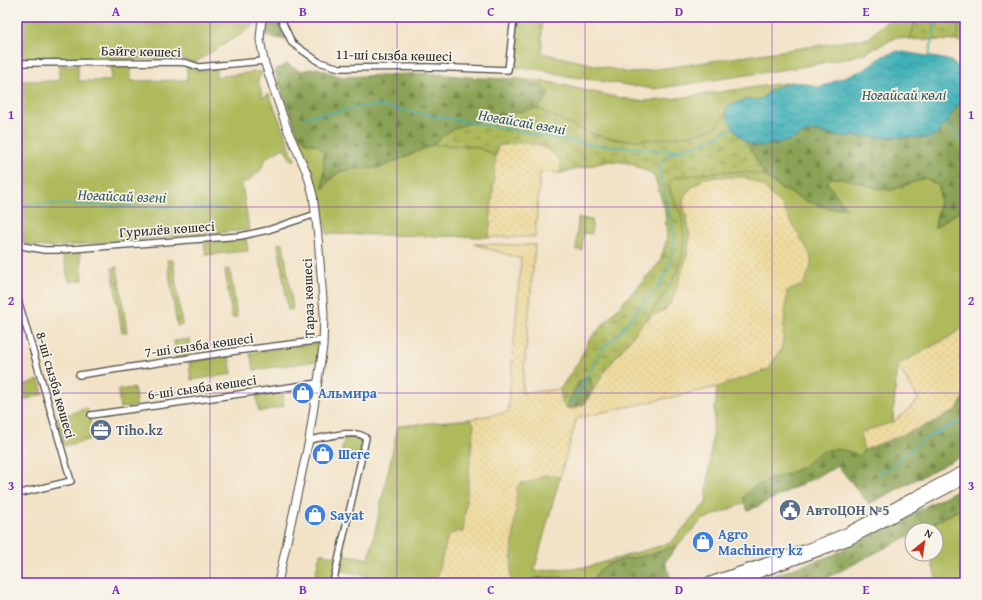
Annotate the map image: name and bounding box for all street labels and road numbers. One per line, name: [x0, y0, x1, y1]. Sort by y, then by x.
street label: Бәйге көшесі: [101, 40, 181, 62]
street label: 11-ші сызба көшесі: [335, 44, 453, 66]
street label: Гурилёв көшесі: [119, 216, 216, 242]
street label: Тараз көшесі: [297, 258, 319, 338]
street label: 7-ші сызба көшесі: [143, 327, 255, 363]
street label: 8-ші сызба көшесі: [31, 329, 81, 441]
street label: 6-ші сызба көшесі: [146, 369, 258, 405]

